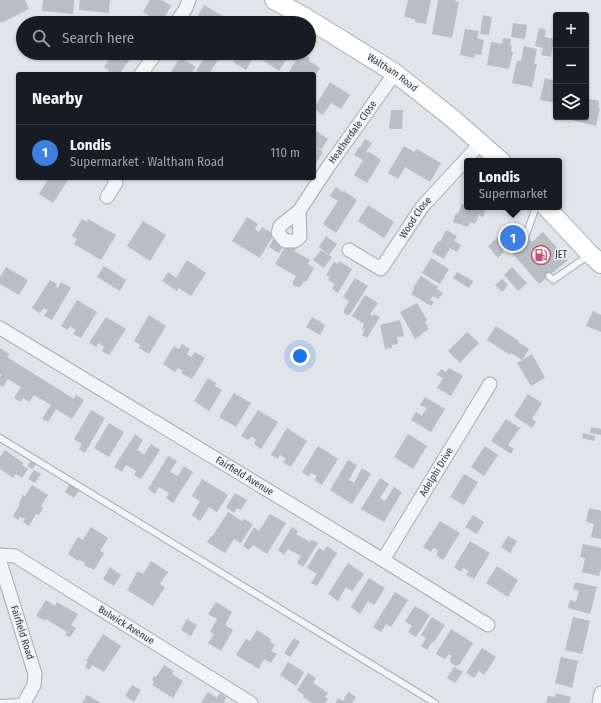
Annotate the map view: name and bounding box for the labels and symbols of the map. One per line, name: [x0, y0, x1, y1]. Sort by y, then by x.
street label: Waltham Road: [365, 51, 420, 95]
street label: Heatherdale Close: [326, 98, 379, 166]
street label: Wood Close: [397, 195, 434, 241]
pin: 1: [500, 223, 526, 253]
fuel station icon: JET: [530, 244, 552, 266]
place label: JET: [555, 249, 567, 261]
your location: [290, 346, 310, 366]
street label: Adelphi Drive: [417, 445, 456, 499]
street label: Fairfield Avenue: [214, 454, 276, 498]
street label: Bulwick Avenue: [96, 603, 156, 647]
street label: Fairfield Road: [8, 604, 36, 661]

